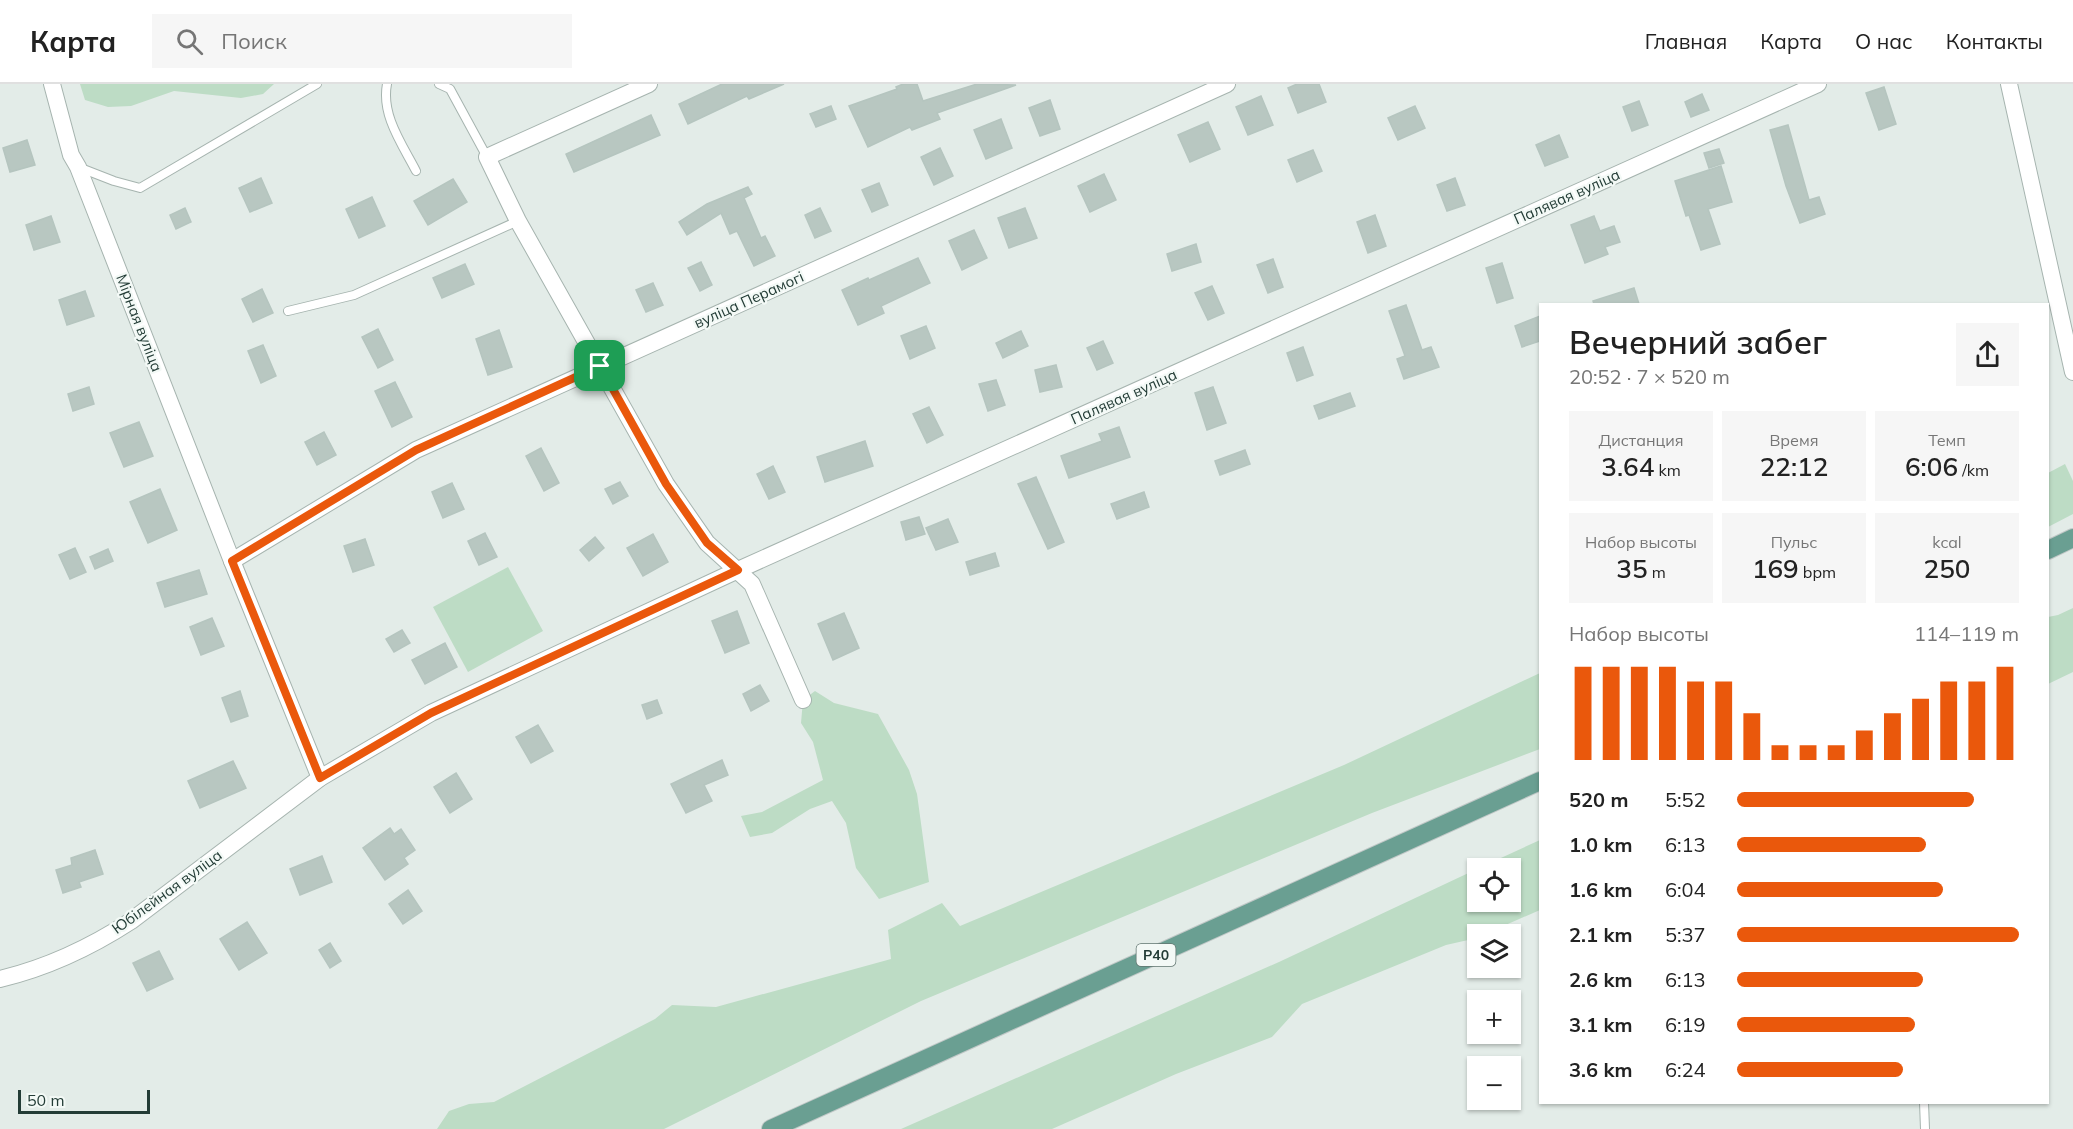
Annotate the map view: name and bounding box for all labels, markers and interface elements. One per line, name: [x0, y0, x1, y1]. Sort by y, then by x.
search box: [152, 14, 572, 68]
text: Карта: [30, 24, 116, 59]
icon: search: [173, 25, 206, 58]
text: Поиск: [221, 27, 287, 55]
text: Главная: [1645, 28, 1727, 54]
text: Карта: [1760, 28, 1822, 54]
text: О нас: [1855, 28, 1913, 54]
text: Контакты: [1946, 28, 2043, 54]
street label: Палявая вуліца: [1511, 165, 1623, 228]
street label: вуліца Перамогі: [691, 267, 807, 332]
street label: Мірная вуліца: [112, 271, 167, 374]
text: Вечерний забег: [1569, 321, 1827, 362]
button: share: [1956, 323, 2019, 386]
pin: [574, 340, 625, 391]
icon: arrive: [583, 349, 616, 382]
text: 20:52 · 7 × 520 m: [1569, 364, 1730, 389]
street label: Палявая вуліца: [1068, 365, 1180, 428]
text: Дистанция: [1598, 430, 1684, 450]
text: Время: [1769, 430, 1819, 450]
text: Темп: [1928, 430, 1966, 450]
text: 3.64: [1601, 450, 1654, 483]
text: 22:12: [1760, 450, 1828, 483]
text: 6:06: [1905, 450, 1958, 483]
text: km: [1654, 460, 1681, 480]
text: /km: [1958, 460, 1989, 480]
text: Набор высоты: [1585, 532, 1697, 552]
text: Пульс: [1771, 532, 1817, 552]
text: kcal: [1932, 532, 1962, 552]
text: 35: [1616, 552, 1647, 585]
text: 169: [1752, 552, 1799, 585]
text: 250: [1924, 552, 1970, 585]
text: m: [1647, 562, 1666, 582]
text: bpm: [1799, 562, 1836, 582]
text: Набор высоты: [1569, 621, 1709, 646]
text: 114–119 m: [1914, 621, 2019, 646]
text: 520 m: [1569, 787, 1628, 812]
text: 5:52: [1665, 787, 1706, 812]
text: 1.0 km: [1569, 832, 1632, 857]
text: 6:13: [1665, 832, 1706, 857]
street label: Юбілейная вуліца: [108, 845, 225, 938]
map controls: [1467, 858, 1521, 1110]
button: locate: [1467, 858, 1521, 912]
text: 1.6 km: [1569, 877, 1632, 902]
text: 6:04: [1665, 877, 1706, 902]
text: 2.1 km: [1569, 922, 1632, 947]
text: 5:37: [1665, 922, 1706, 947]
button: layers: [1467, 924, 1521, 978]
road number: Р40: [1136, 944, 1176, 966]
text: 2.6 km: [1569, 967, 1632, 992]
text: 6:13: [1665, 967, 1706, 992]
button: +: [1467, 990, 1521, 1044]
text: 3.1 km: [1569, 1012, 1632, 1037]
text: 6:19: [1665, 1012, 1706, 1037]
button: −: [1467, 1056, 1521, 1110]
text: 3.6 km: [1569, 1057, 1632, 1082]
text: 6:24: [1665, 1057, 1706, 1082]
scale bar: [18, 1087, 150, 1114]
text: 50 m: [27, 1090, 64, 1110]

